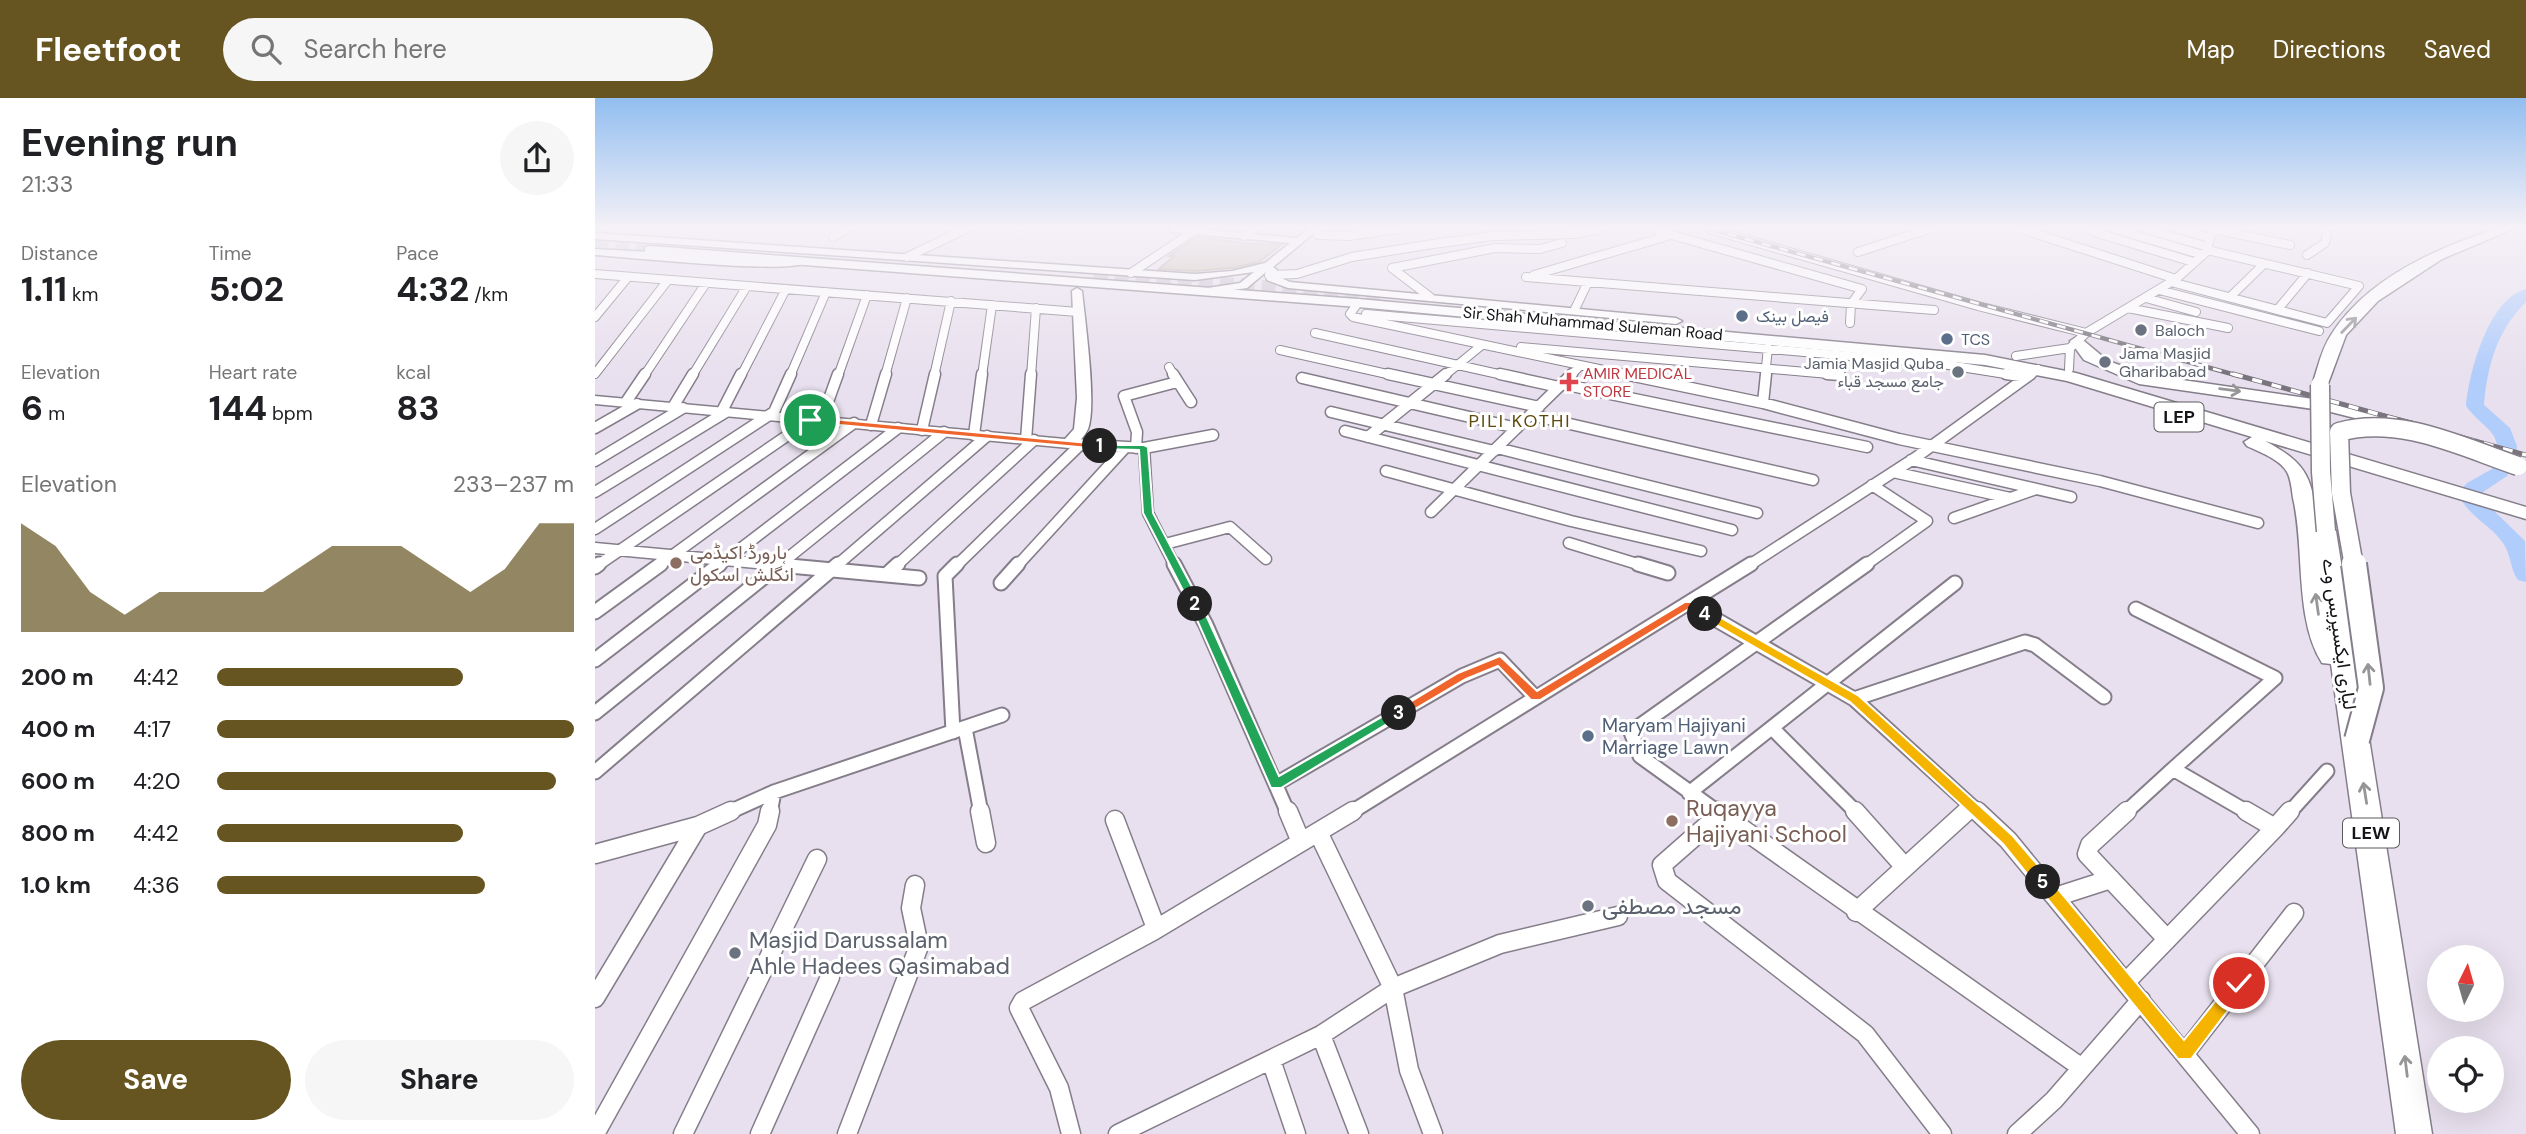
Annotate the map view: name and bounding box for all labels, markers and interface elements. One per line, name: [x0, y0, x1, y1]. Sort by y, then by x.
search box: [223, 18, 713, 81]
text: Fleetfoot: [35, 28, 181, 71]
icon: search: [247, 30, 285, 68]
text: Search here: [303, 32, 447, 66]
text: Map: [2187, 34, 2235, 65]
text: Directions: [2273, 34, 2386, 65]
text: Saved: [2424, 34, 2491, 65]
text: Evening run: [21, 118, 238, 168]
button: share: [500, 121, 574, 195]
text: 21:33: [21, 169, 73, 199]
text: Distance: [21, 241, 98, 266]
text: Time: [209, 241, 252, 266]
text: Pace: [396, 241, 439, 266]
text: 1.11: [21, 266, 67, 312]
text: 5:02: [209, 266, 284, 312]
text: 4:32: [396, 266, 469, 312]
text: km: [67, 282, 98, 307]
text: /km: [469, 282, 508, 307]
street label: Sir Shah Muhammad Suleman Road: [1462, 302, 1724, 345]
place label: فیصل بینک: [1756, 306, 1829, 327]
marker: فیصل بینک: [1734, 308, 1750, 324]
one-way arrow: [2340, 316, 2357, 333]
place label: Baloch: [2155, 320, 2205, 341]
marker: Baloch: [2133, 322, 2149, 338]
place label: TCS: [1961, 329, 1990, 350]
marker: TCS: [1939, 331, 1955, 347]
place label: Jama Masjid Gharibabad: [2119, 343, 2211, 382]
place label: Jamia Masjid Quba جامع مسجد قباء: [1804, 353, 1944, 393]
marker: Jama Masjid Gharibabad: [2097, 354, 2113, 370]
text: Elevation: [21, 360, 100, 385]
text: Heart rate: [209, 360, 297, 385]
text: kcal: [396, 360, 431, 385]
place label: AMIR MEDICAL STORE: [1583, 363, 1692, 402]
marker: Jamia Masjid Quba جامع مسجد قباء: [1950, 364, 1966, 380]
marker: AMIR MEDICAL STORE: [1561, 374, 1577, 390]
one-way arrow: [2218, 384, 2241, 397]
text: 6: [21, 385, 43, 431]
text: 144: [209, 385, 267, 431]
text: 83: [396, 385, 440, 431]
pin: [780, 390, 840, 450]
text: m: [43, 401, 65, 426]
text: bpm: [267, 401, 313, 426]
icon: arrive: [791, 401, 829, 439]
road number: LEP: [2155, 402, 2203, 432]
district label: PILI KOTHI: [1469, 409, 1571, 433]
pin: 1: [1083, 428, 1117, 464]
text: 1: [1096, 433, 1103, 458]
text: Elevation: [21, 469, 117, 499]
text: 233–237 m: [453, 469, 574, 499]
place label: ہارورڈ اکیڈمی انگلش اسکول: [690, 540, 794, 587]
marker: ہارورڈ اکیڈمی انگلش اسکول: [668, 555, 684, 571]
street label: لیاری ایکسپریس وے: [2315, 557, 2363, 712]
pin: 2: [1177, 587, 1213, 622]
text: 2: [1189, 591, 1200, 616]
one-way arrow: [2310, 594, 2323, 616]
pin: 4: [1687, 596, 1723, 632]
text: 4: [1698, 601, 1711, 626]
text: 200 m: [21, 662, 94, 692]
text: 4:42: [133, 662, 179, 692]
one-way arrow: [2363, 663, 2376, 686]
pin: 3: [1381, 696, 1417, 730]
text: 3: [1393, 700, 1404, 725]
place label: Maryam Hajiyani Marriage Lawn: [1602, 713, 1746, 760]
text: 400 m: [21, 714, 95, 744]
text: 4:17: [133, 714, 171, 744]
marker: Maryam Hajiyani Marriage Lawn: [1580, 728, 1596, 744]
text: 600 m: [21, 766, 95, 796]
text: 4:20: [133, 766, 180, 796]
one-way arrow: [2358, 782, 2371, 805]
place label: Ruqayya Hajiyani School: [1686, 793, 1847, 849]
marker: Ruqayya Hajiyani School: [1664, 813, 1680, 829]
text: 800 m: [21, 818, 95, 848]
text: 4:42: [133, 818, 179, 848]
road number: LEW: [2343, 818, 2399, 848]
pin: 5: [2025, 864, 2061, 900]
text: 5: [2037, 869, 2048, 894]
text: 1.0 km: [21, 870, 91, 900]
text: 4:36: [133, 870, 180, 900]
place label: مسجد مصطفی: [1602, 891, 1742, 921]
marker: مسجد مصطفی: [1580, 898, 1596, 914]
place label: Masjid Darussalam Ahle Hadees Qasimabad: [749, 925, 1010, 981]
marker: Masjid Darussalam Ahle Hadees Qasimabad: [727, 945, 743, 961]
north arrow: [2427, 945, 2504, 1022]
map controls: [2427, 945, 2504, 1113]
pin: [2209, 953, 2269, 1013]
icon: check: [2220, 964, 2258, 1002]
button: locate: [2427, 1036, 2504, 1113]
button: Save: [21, 1040, 291, 1120]
button: Share: [305, 1040, 574, 1120]
one-way arrow: [2399, 1055, 2412, 1078]

